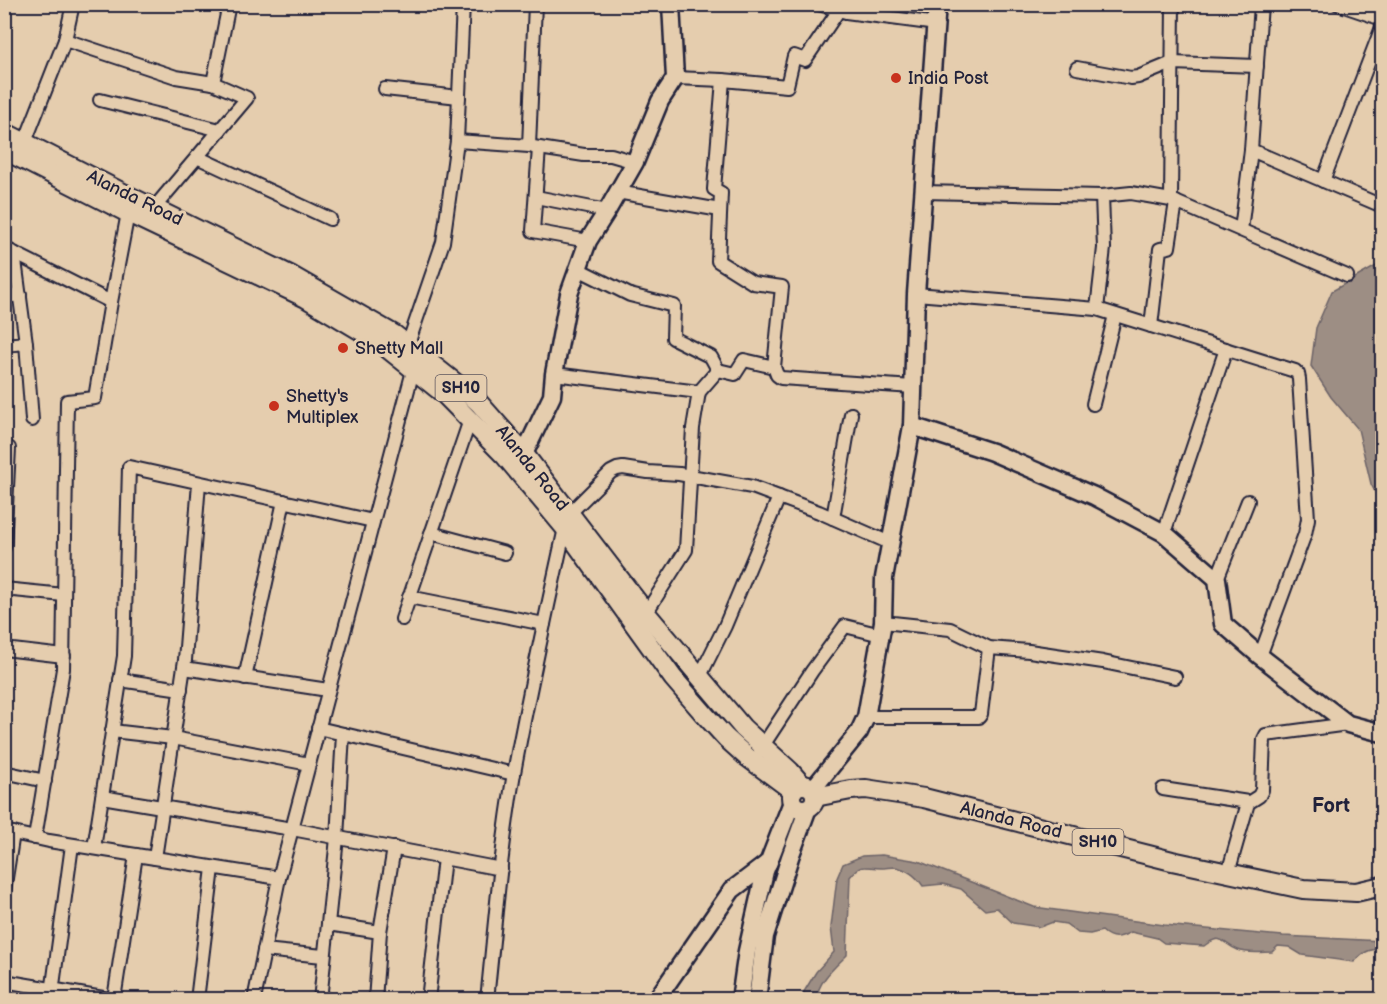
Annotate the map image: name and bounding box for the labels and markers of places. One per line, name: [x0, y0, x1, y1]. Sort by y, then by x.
place label: India Post: [908, 68, 989, 89]
marker: India Post: [889, 71, 903, 85]
place label: Shetty Mall: [355, 338, 443, 359]
marker: Shetty Mall: [336, 341, 350, 355]
place label: Shetty's Multiplex: [286, 386, 359, 428]
marker: Shetty's Multiplex: [267, 399, 281, 413]

